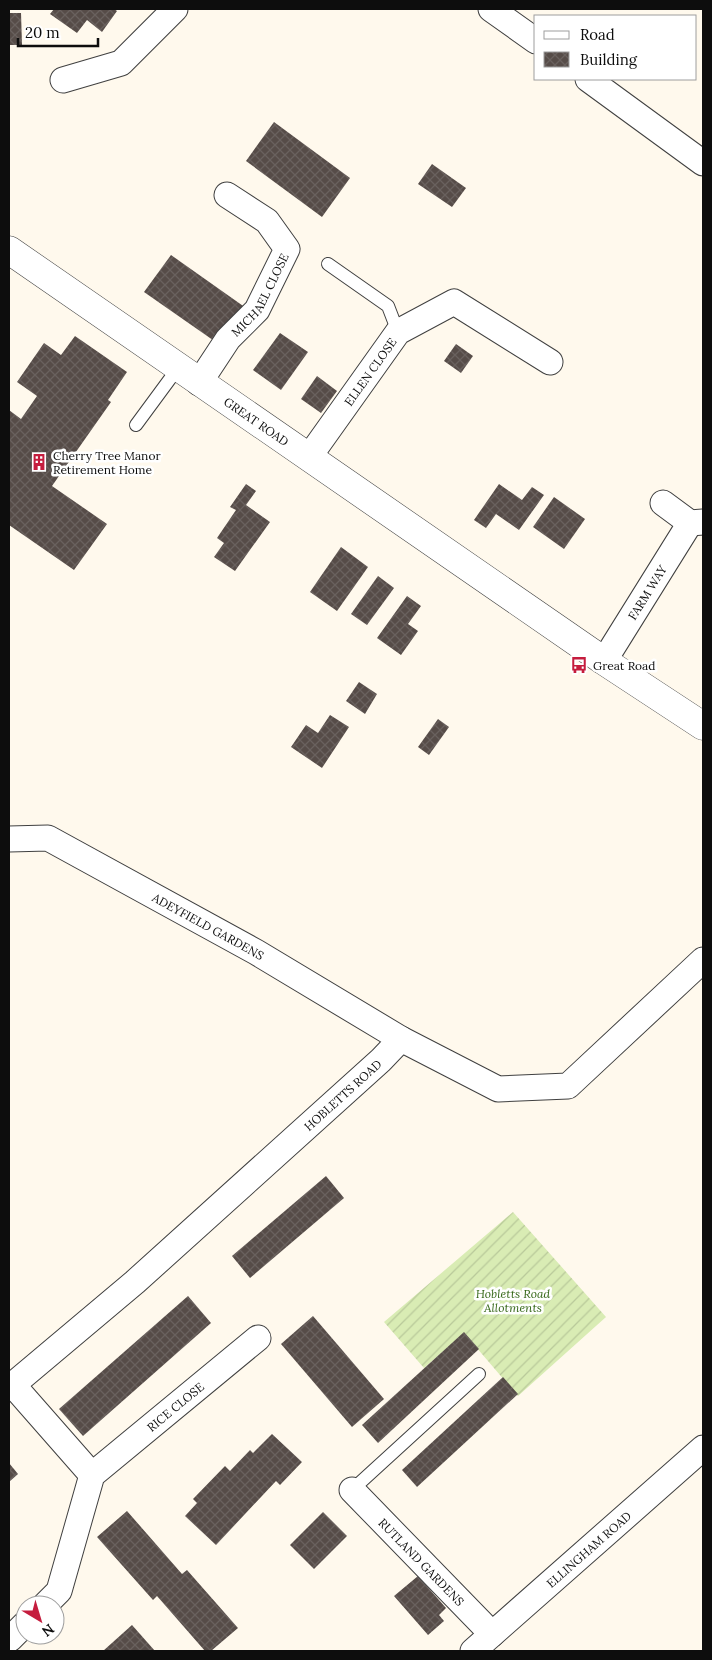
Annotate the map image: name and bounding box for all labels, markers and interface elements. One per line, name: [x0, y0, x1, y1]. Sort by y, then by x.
scale bar: [18, 15, 98, 47]
legend: [534, 15, 697, 80]
text: 20 m: [25, 23, 60, 42]
text: Road: [580, 25, 615, 44]
text: Building: [580, 50, 638, 69]
street label: MICHAEL CLOSE: [228, 250, 291, 339]
street label: ELLEN CLOSE: [341, 335, 399, 408]
street label: GREAT ROAD: [221, 393, 292, 449]
place label: Cherry Tree Manor Retirement Home: [53, 448, 161, 477]
building icon: Cherry Tree Manor Retirement Home: [29, 452, 49, 472]
street label: FARM WAY: [624, 562, 670, 622]
bus stop icon: Great Road: [569, 655, 589, 675]
place label: Great Road: [593, 658, 655, 673]
street label: ADEYFIELD GARDENS: [149, 889, 267, 963]
street label: HOBLETTS ROAD: [301, 1056, 384, 1134]
park label: Hobletts Road Allotments: [476, 1286, 551, 1315]
street label: RICE CLOSE: [143, 1379, 207, 1434]
street label: ELLINGHAM ROAD: [543, 1508, 634, 1590]
street label: RUTLAND GARDENS: [376, 1515, 468, 1609]
north arrow: [15, 1595, 65, 1645]
text: N: [38, 1620, 58, 1641]

